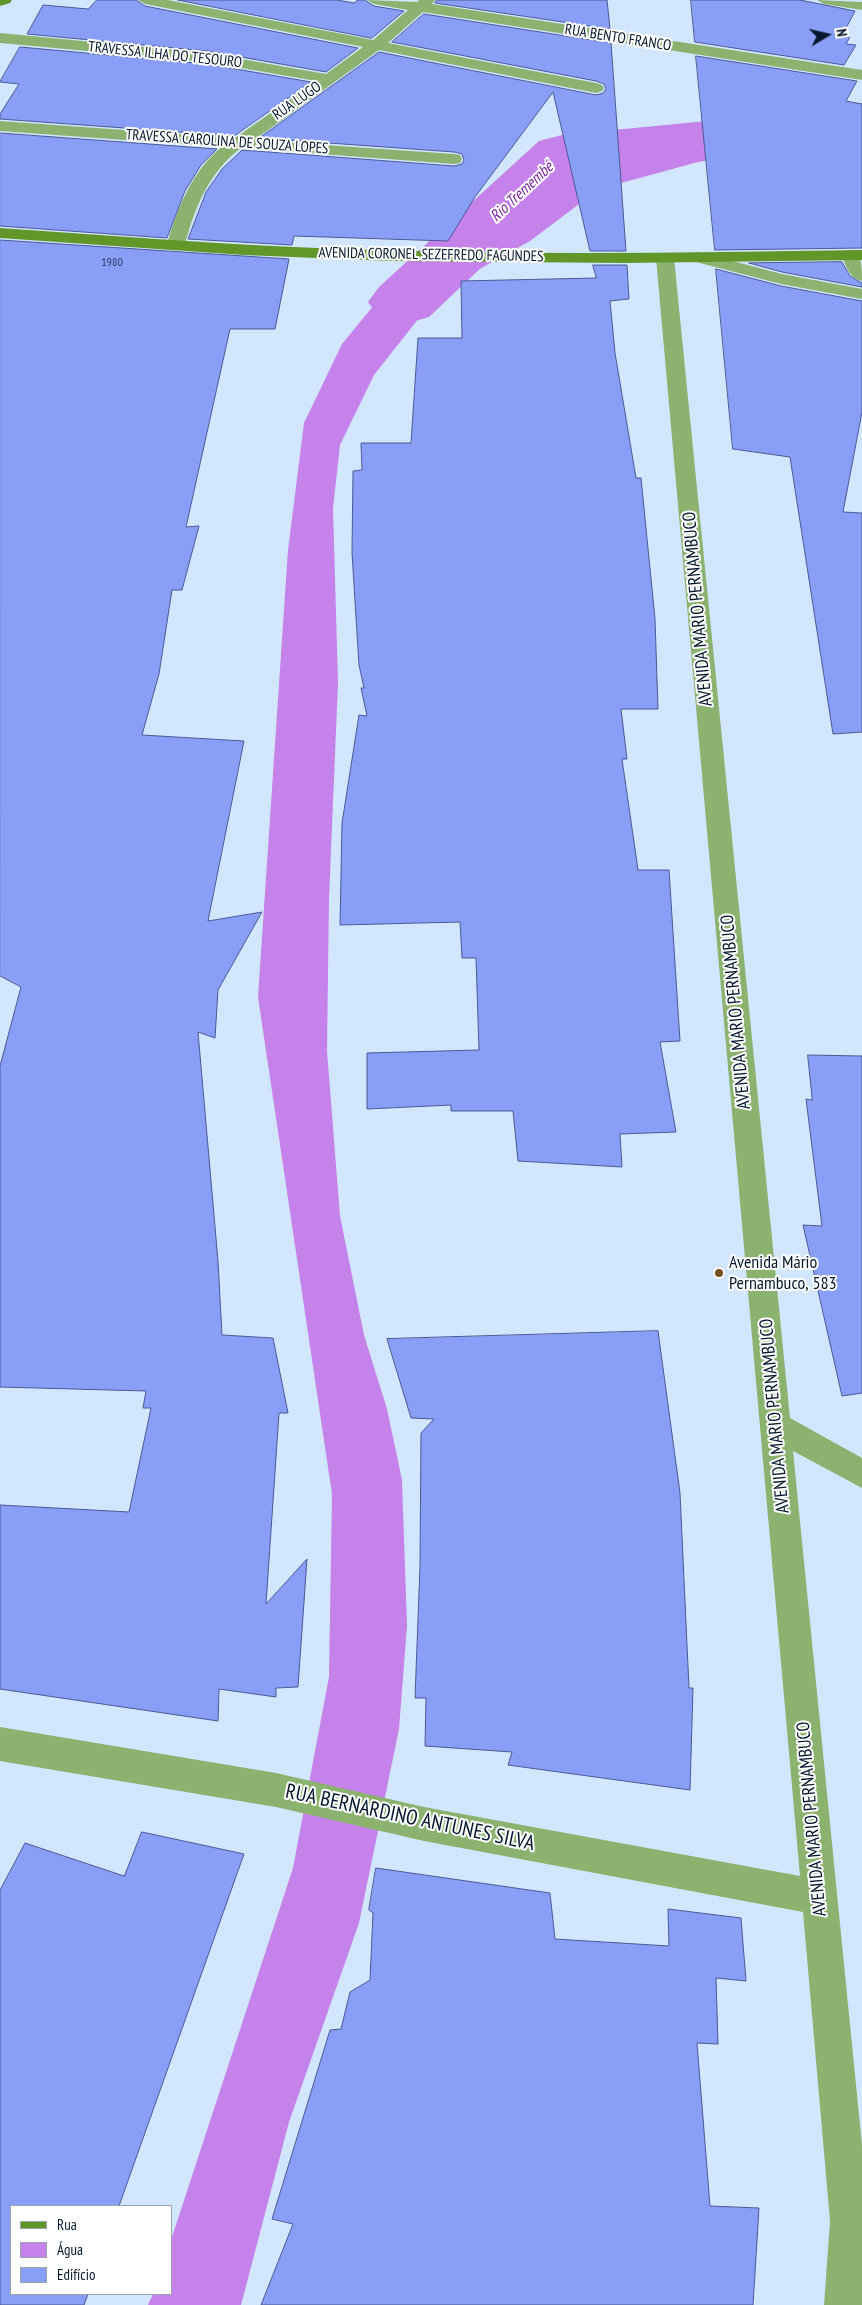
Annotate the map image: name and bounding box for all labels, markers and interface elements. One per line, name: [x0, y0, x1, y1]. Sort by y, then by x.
north arrow: [802, 10, 852, 60]
street label: RUA BENTO FRANCO: [564, 21, 672, 55]
text: N: [832, 28, 851, 38]
street label: TRAVESSA ILHA DO TESOURO: [87, 38, 243, 72]
street label: RUA LUGO: [269, 78, 325, 124]
street label: TRAVESSA CAROLINA DE SOUZA LOPES: [125, 126, 329, 158]
water label: Rio Tremembé: [486, 158, 558, 226]
street label: AVENIDA CORONEL SEZEFREDO FAGUNDES: [318, 244, 544, 266]
house number: 1980: [101, 256, 123, 270]
street label: AVENIDA MARIO PERNAMBUCO: [679, 511, 717, 707]
street label: AVENIDA MARIO PERNAMBUCO: [717, 914, 755, 1110]
place label: Avenida Mário Pernambuco, 583: [729, 1252, 837, 1294]
marker: Avenida Mário Pernambuco, 583: [713, 1267, 725, 1279]
street label: AVENIDA MARIO PERNAMBUCO: [756, 1318, 794, 1514]
street label: AVENIDA MARIO PERNAMBUCO: [793, 1721, 831, 1917]
street label: RUA BERNARDINO ANTUNES SILVA: [283, 1779, 537, 1857]
legend: [10, 2205, 172, 2295]
text: Rua: [57, 2215, 77, 2234]
text: Água: [57, 2240, 83, 2259]
text: Edifício: [57, 2265, 95, 2284]

